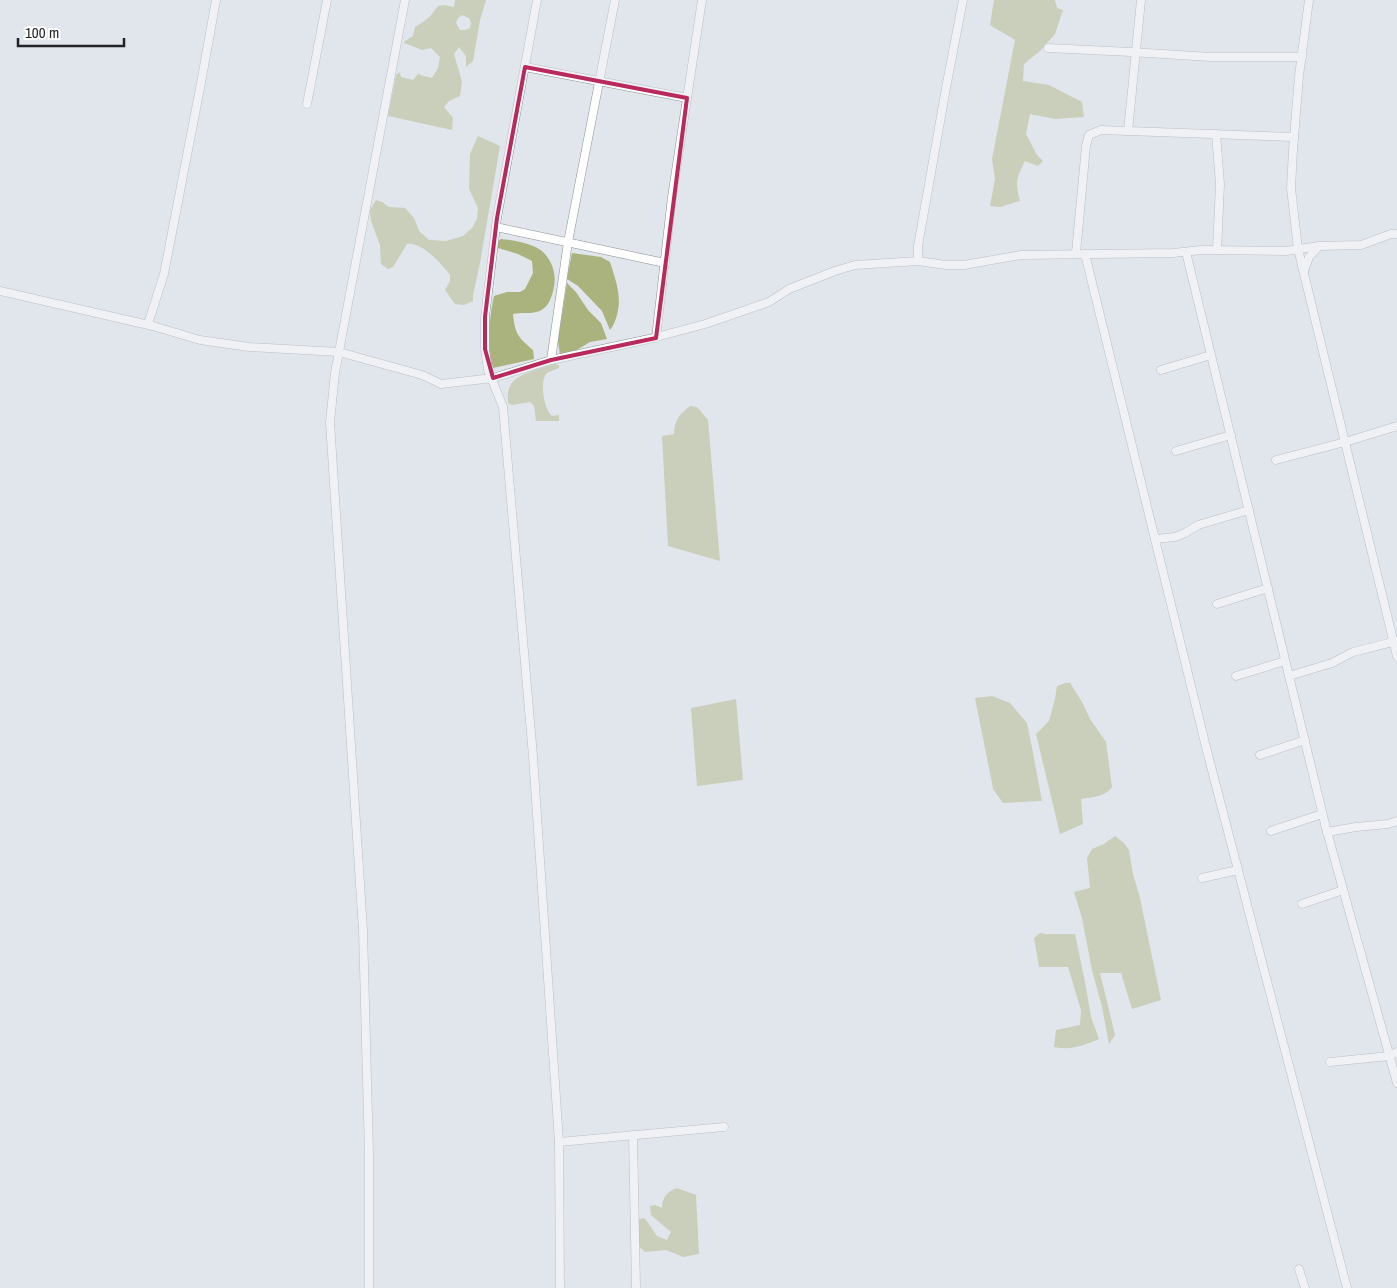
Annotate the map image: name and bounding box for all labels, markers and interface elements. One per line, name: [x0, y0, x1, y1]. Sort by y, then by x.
scale bar: [18, 15, 124, 47]
text: 100 m: [25, 22, 59, 43]

